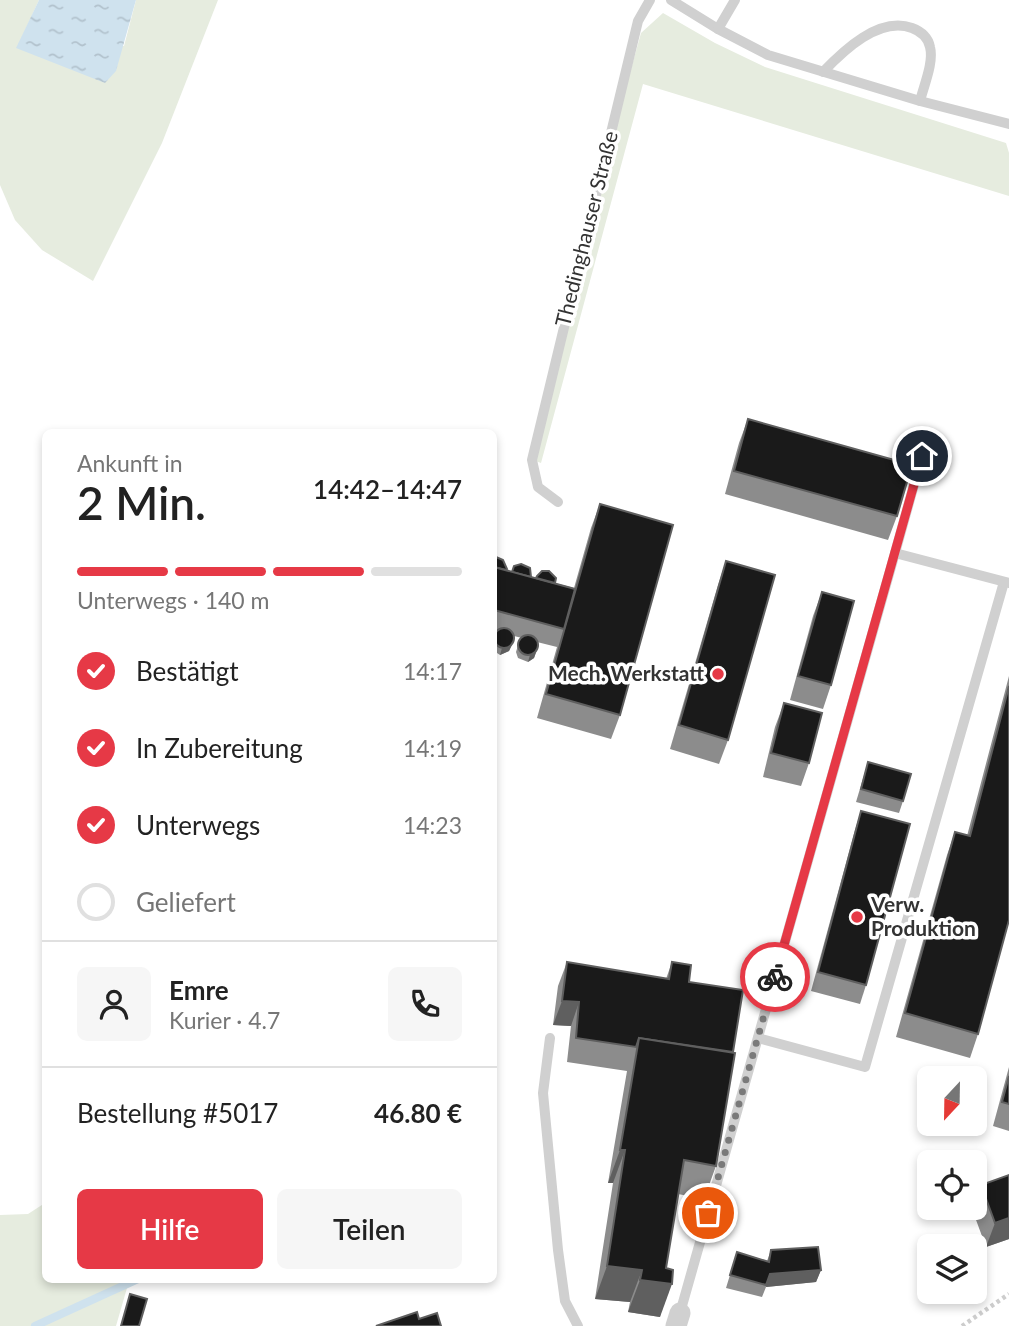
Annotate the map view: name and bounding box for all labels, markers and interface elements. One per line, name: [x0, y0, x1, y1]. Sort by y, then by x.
street label: Thedinghauser Straße: [549, 128, 622, 329]
pin: [892, 426, 952, 486]
icon: home: [903, 437, 941, 475]
text: Ankunft in: [77, 449, 183, 477]
text: 14:42–14:47: [313, 473, 462, 505]
text: 2 Min.: [77, 475, 206, 530]
text: Unterwegs · 140 m: [77, 586, 270, 614]
icon: check: [77, 652, 115, 690]
text: Bestätigt: [136, 655, 239, 687]
text: 14:17: [403, 657, 462, 685]
place label: Mech. Werkstatt: [548, 660, 704, 685]
marker: Mech. Werkstatt: [710, 666, 726, 682]
icon: check: [77, 729, 115, 767]
text: In Zubereitung: [136, 732, 303, 764]
text: 14:19: [403, 734, 462, 762]
icon: check: [77, 806, 115, 844]
text: Unterwegs: [136, 809, 260, 841]
text: 14:23: [403, 811, 462, 839]
text: Geliefert: [136, 886, 236, 918]
place label: Verw. Produktion: [870, 891, 976, 940]
marker: Verw. Produktion: [849, 909, 865, 925]
courier: [740, 942, 810, 1012]
icon: bike: [756, 958, 794, 996]
button: person: [77, 967, 151, 1041]
button: phone: [388, 967, 462, 1041]
text: Emre: [169, 974, 229, 1006]
text: Kurier · 4.7: [169, 1006, 280, 1034]
north arrow: [917, 1066, 987, 1136]
map controls: [917, 1066, 987, 1304]
text: Bestellung #5017: [77, 1097, 278, 1129]
text: 46.80 €: [374, 1097, 462, 1129]
button: locate: [917, 1150, 987, 1220]
pin: [678, 1183, 738, 1243]
button: Hilfe: [77, 1189, 263, 1269]
button: Teilen: [277, 1189, 462, 1269]
icon: bag: [689, 1194, 727, 1232]
button: layers: [917, 1234, 987, 1304]

